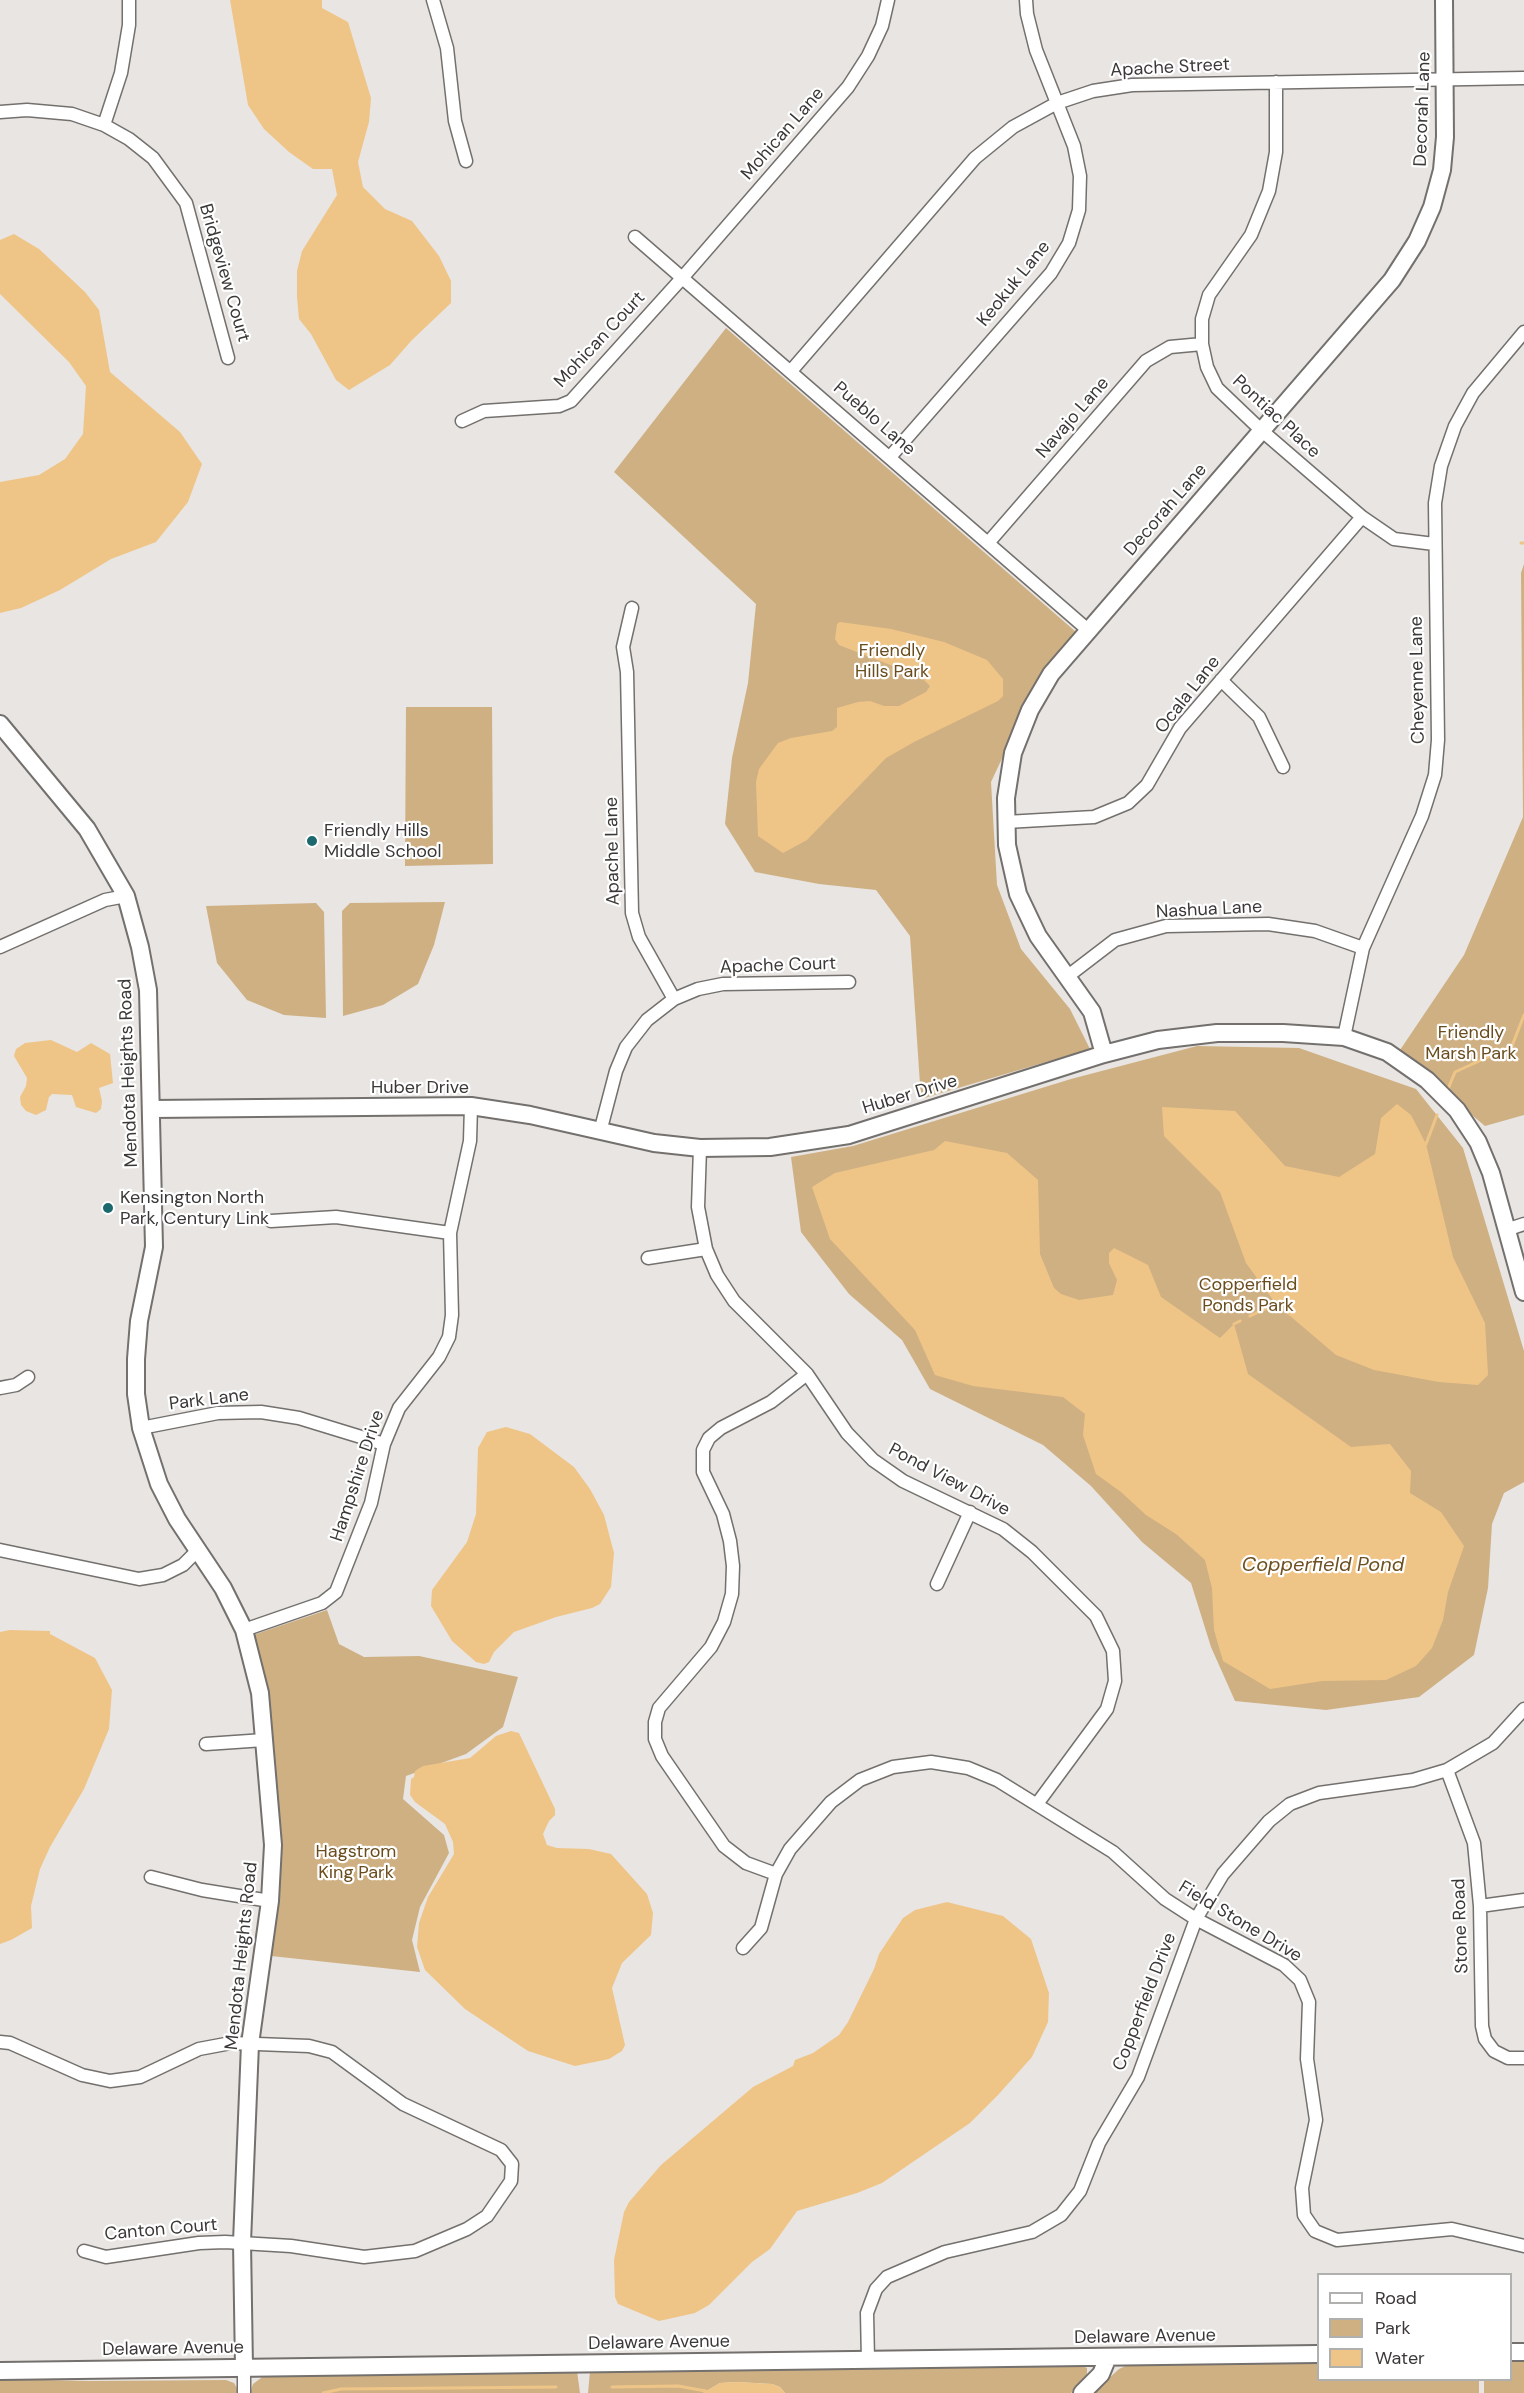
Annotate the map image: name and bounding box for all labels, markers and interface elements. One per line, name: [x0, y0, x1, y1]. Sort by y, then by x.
street label: Decorah Lane: [1410, 51, 1436, 167]
street label: Apache Street: [1110, 54, 1230, 82]
street label: Mohican Lane: [737, 83, 829, 185]
street label: Bridgeview Court: [194, 202, 254, 344]
street label: Keokuk Lane: [973, 237, 1055, 331]
street label: Mohican Court: [550, 288, 650, 392]
street label: Pontiac Place: [1228, 371, 1324, 463]
street label: Navajo Lane: [1032, 373, 1114, 463]
street label: Pueblo Lane: [829, 378, 919, 460]
street label: Decorah Lane: [1120, 460, 1212, 560]
street label: Cheyenne Lane: [1406, 616, 1430, 744]
park label: Friendly Hills Park: [855, 640, 929, 682]
street label: Ocala Lane: [1151, 652, 1225, 738]
street label: Apache Lane: [601, 797, 625, 905]
place label: Friendly Hills Middle School: [324, 820, 442, 862]
marker: Friendly Hills Middle School: [305, 834, 319, 848]
street label: Nashua Lane: [1155, 896, 1263, 924]
street label: Apache Court: [720, 953, 836, 979]
street label: Mendota Heights Road: [115, 978, 143, 1168]
park label: Friendly Marsh Park: [1425, 1022, 1517, 1064]
street label: Huber Drive: [860, 1070, 960, 1120]
street label: Huber Drive: [371, 1077, 469, 1099]
place label: Kensington North Park, Century Link: [120, 1187, 269, 1230]
marker: Kensington North Park, Century Link: [101, 1201, 115, 1215]
park label: Copperfield Ponds Park: [1199, 1274, 1297, 1316]
street label: Park Lane: [168, 1384, 250, 1416]
street label: Hampshire Drive: [327, 1408, 389, 1544]
street label: Pond View Drive: [885, 1439, 1013, 1521]
water label: Copperfield Pond: [1242, 1554, 1404, 1578]
park label: Hagstrom King Park: [316, 1841, 396, 1884]
street label: Mendota Heights Road: [221, 1861, 263, 2051]
street label: Field Stone Drive: [1174, 1877, 1306, 1967]
street label: Stone Road: [1449, 1878, 1473, 1974]
street label: Copperfield Drive: [1109, 1930, 1181, 2074]
street label: Canton Court: [104, 2214, 218, 2246]
legend: [1317, 2273, 1512, 2381]
text: Road: [1375, 2286, 1417, 2310]
text: Park: [1375, 2316, 1411, 2340]
street label: Delaware Avenue: [1074, 2325, 1216, 2349]
street label: Delaware Avenue: [588, 2331, 730, 2355]
street label: Delaware Avenue: [102, 2337, 244, 2361]
text: Water: [1375, 2346, 1425, 2370]

